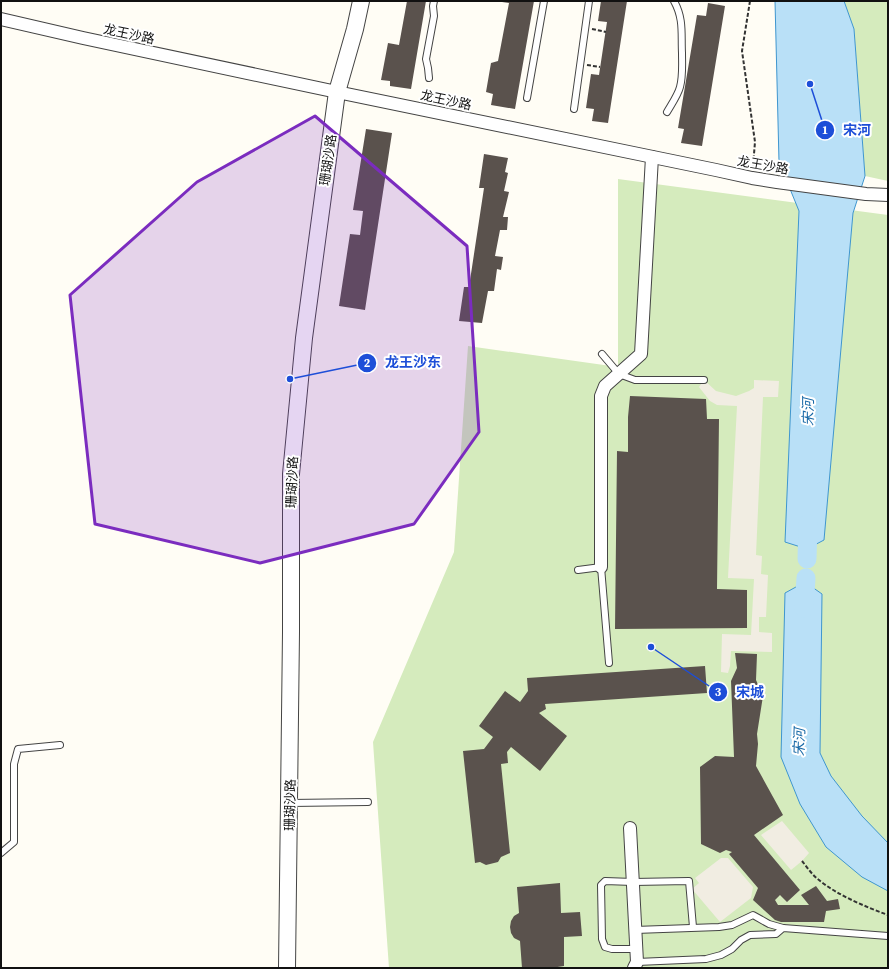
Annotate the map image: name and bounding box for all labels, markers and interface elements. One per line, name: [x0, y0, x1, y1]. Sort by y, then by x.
street label: 龙王沙路: [102, 20, 156, 48]
street label: 龙王沙路: [419, 86, 473, 114]
callout: 宋河: [815, 117, 879, 143]
text: 宋河: [843, 120, 871, 140]
text: 1: [822, 122, 828, 138]
street label: 珊瑚沙路: [316, 133, 340, 187]
street label: 龙王沙路: [736, 152, 790, 178]
callout: 龙王沙东: [357, 350, 449, 376]
text: 龙王沙东: [385, 352, 441, 372]
text: 2: [364, 355, 371, 371]
water label: 宋河: [798, 395, 818, 426]
street label: 珊瑚沙路: [283, 456, 301, 508]
callout: 宋城: [708, 679, 772, 705]
text: 宋城: [736, 682, 764, 702]
text: 3: [715, 684, 722, 700]
water label: 宋河: [789, 725, 810, 756]
street label: 珊瑚沙路: [281, 779, 299, 831]

